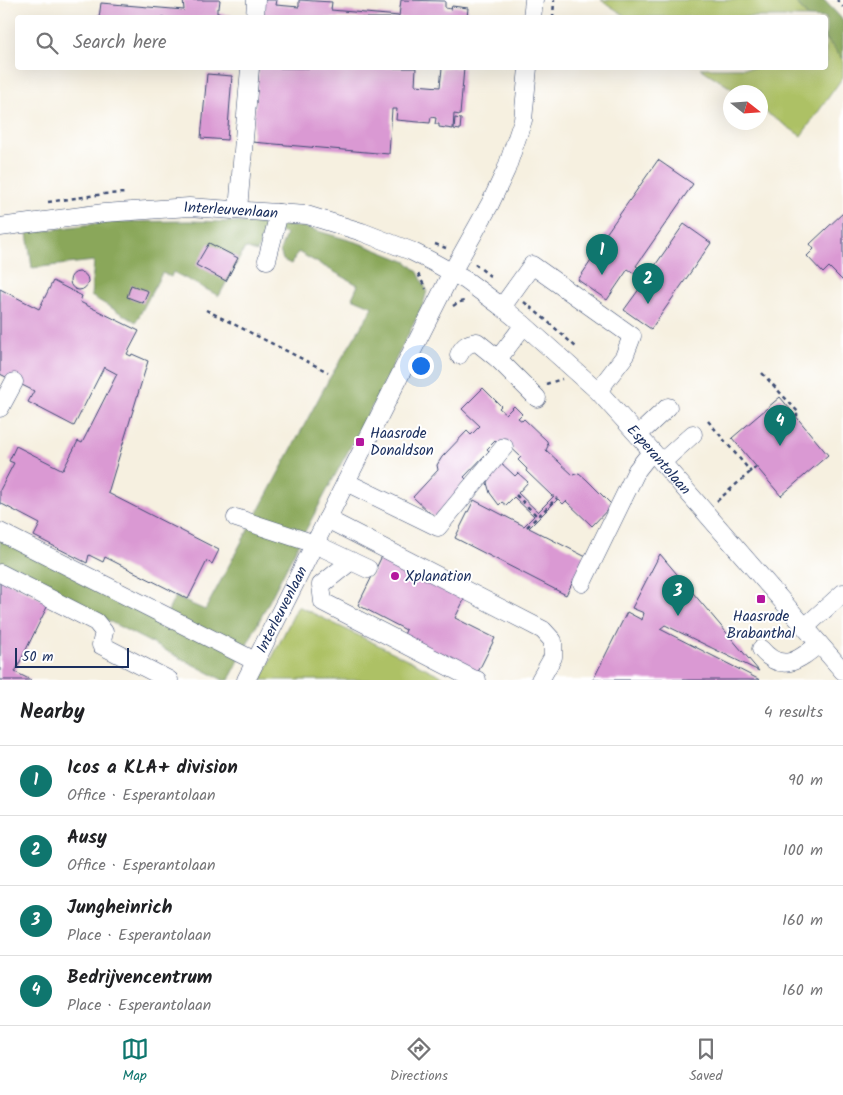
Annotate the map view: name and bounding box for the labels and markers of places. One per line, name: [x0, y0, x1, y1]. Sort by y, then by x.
pin: 1: [586, 234, 618, 275]
pin: 2: [632, 263, 664, 304]
pin: 4: [764, 405, 796, 446]
place label: Haasrode Donaldson: [370, 422, 434, 463]
marker: Haasrode Donaldson: [354, 436, 366, 448]
place label: Xplanation: [405, 565, 471, 589]
marker: Xplanation: [389, 570, 401, 582]
pin: 3: [662, 575, 694, 616]
marker: Haasrode Brabanthal: [755, 593, 767, 605]
place label: Haasrode Brabanthal: [726, 605, 796, 646]

